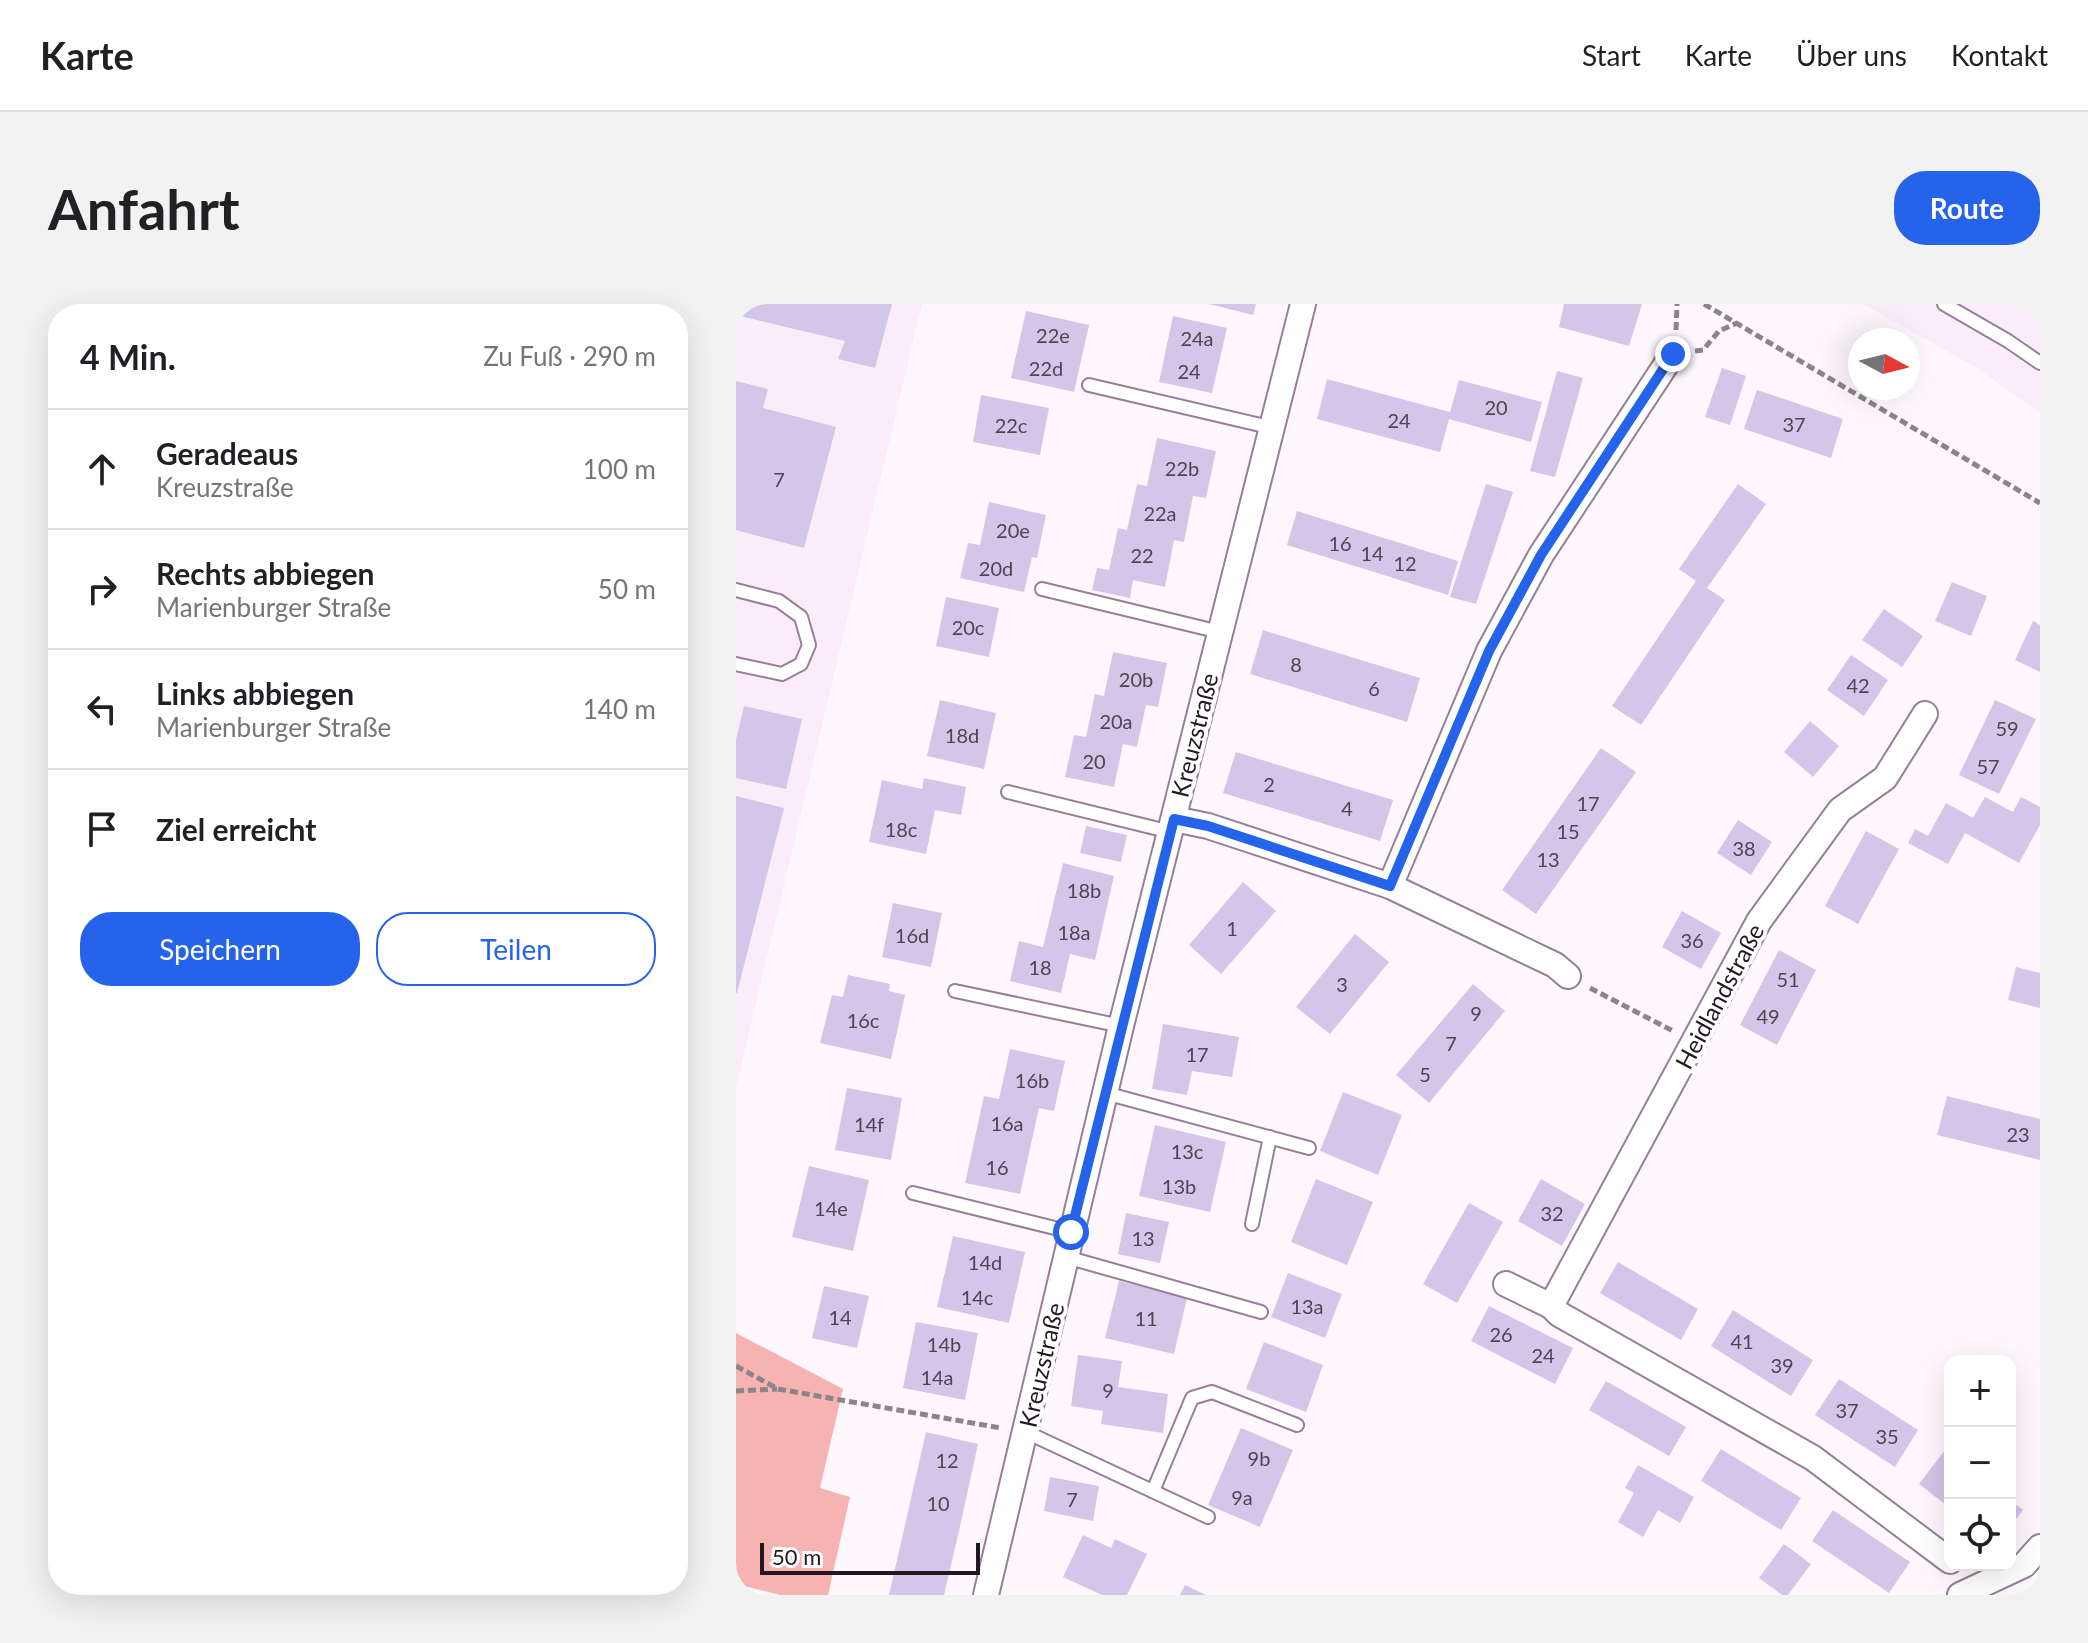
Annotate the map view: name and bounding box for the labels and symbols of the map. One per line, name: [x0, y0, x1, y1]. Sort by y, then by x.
house number: 22e: [1036, 323, 1070, 347]
house number: 24a: [1180, 326, 1214, 350]
north arrow: [1848, 328, 1920, 400]
route end: [1655, 336, 1691, 372]
house number: 22d: [1029, 356, 1063, 380]
house number: 24: [1177, 359, 1201, 383]
house number: 20: [1484, 395, 1508, 419]
house number: 24: [1387, 408, 1411, 432]
house number: 37: [1782, 412, 1806, 436]
house number: 22c: [995, 413, 1028, 437]
house number: 22b: [1165, 456, 1199, 480]
house number: 7: [773, 467, 785, 491]
house number: 22a: [1143, 501, 1177, 525]
house number: 20e: [996, 518, 1030, 542]
house number: 16: [1328, 531, 1352, 555]
house number: 14: [1360, 541, 1384, 565]
house number: 22: [1130, 543, 1154, 567]
house number: 12: [1393, 551, 1417, 575]
house number: 20d: [979, 556, 1013, 580]
house number: 20c: [952, 615, 985, 639]
house number: 8: [1290, 652, 1302, 676]
house number: 20b: [1119, 667, 1153, 691]
street label: Kreuzstraße: [1165, 670, 1223, 800]
house number: 42: [1846, 673, 1870, 697]
house number: 6: [1368, 676, 1380, 700]
house number: 20a: [1099, 709, 1133, 733]
house number: 59: [1995, 716, 2019, 740]
house number: 18d: [945, 723, 979, 747]
house number: 20: [1082, 749, 1106, 773]
house number: 57: [1976, 754, 2000, 778]
house number: 2: [1263, 772, 1275, 796]
house number: 17: [1576, 791, 1600, 815]
house number: 4: [1341, 796, 1353, 820]
house number: 18c: [885, 817, 918, 841]
house number: 15: [1556, 819, 1580, 843]
house number: 38: [1732, 836, 1756, 860]
house number: 13: [1536, 847, 1560, 871]
house number: 18b: [1067, 878, 1101, 902]
house number: 1: [1226, 916, 1238, 940]
street label: Heidlandstraße: [1669, 918, 1769, 1074]
house number: 18a: [1057, 920, 1091, 944]
house number: 16d: [895, 923, 929, 947]
house number: 36: [1680, 928, 1704, 952]
house number: 18: [1028, 955, 1052, 979]
house number: 51: [1776, 967, 1800, 991]
house number: 3: [1336, 972, 1348, 996]
house number: 9: [1470, 1001, 1482, 1025]
house number: 49: [1756, 1004, 1780, 1028]
house number: 16c: [847, 1008, 880, 1032]
house number: 7: [1445, 1031, 1457, 1055]
house number: 17: [1185, 1042, 1209, 1066]
house number: 5: [1419, 1062, 1431, 1086]
house number: 16b: [1015, 1068, 1049, 1092]
house number: 16a: [990, 1111, 1024, 1135]
house number: 14f: [854, 1112, 884, 1136]
house number: 23: [2006, 1122, 2030, 1146]
house number: 13c: [1171, 1139, 1204, 1163]
house number: 16: [985, 1155, 1009, 1179]
house number: 13b: [1162, 1174, 1196, 1198]
house number: 14e: [814, 1196, 848, 1220]
house number: 32: [1540, 1201, 1564, 1225]
route start: [1053, 1214, 1089, 1250]
house number: 13: [1131, 1226, 1155, 1250]
house number: 14d: [968, 1250, 1002, 1274]
house number: 14c: [961, 1285, 994, 1309]
house number: 13a: [1290, 1294, 1324, 1318]
street label: Kreuzstraße: [1013, 1300, 1069, 1430]
house number: 14: [828, 1305, 852, 1329]
house number: 11: [1134, 1306, 1158, 1330]
house number: 26: [1489, 1322, 1513, 1346]
house number: 41: [1730, 1329, 1754, 1353]
house number: 14b: [927, 1332, 961, 1356]
house number: 24: [1531, 1343, 1555, 1367]
house number: 39: [1770, 1353, 1794, 1377]
house number: 14a: [920, 1365, 954, 1389]
house number: 9: [1102, 1378, 1114, 1402]
house number: 37: [1835, 1398, 1859, 1422]
house number: 35: [1875, 1424, 1899, 1448]
house number: 9b: [1248, 1446, 1270, 1470]
house number: 12: [935, 1448, 959, 1472]
house number: 9a: [1231, 1485, 1253, 1509]
house number: 7: [1066, 1487, 1078, 1511]
house number: 10: [926, 1491, 950, 1515]
scale bar: [760, 1539, 980, 1575]

